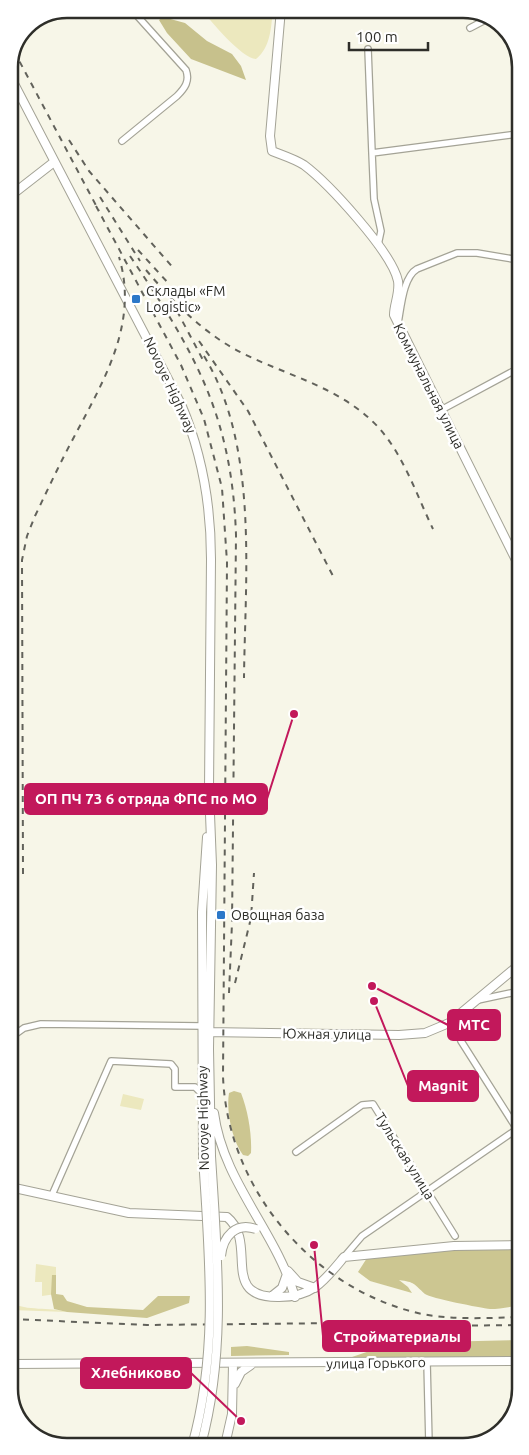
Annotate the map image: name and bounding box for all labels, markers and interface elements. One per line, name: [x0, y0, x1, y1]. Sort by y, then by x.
scale bar: [349, 20, 428, 52]
text: 100 m: [356, 28, 398, 45]
place label: Склады «FM Logistic»: [146, 283, 225, 315]
marker: Склады «FM Logistic»: [130, 293, 142, 305]
street label: Коммунальная улица: [390, 320, 468, 452]
street label: Novoye Highway: [141, 334, 199, 436]
callout: ОП ПЧ 73 6 отряда ФПС по МО: [25, 784, 267, 814]
text: ОП ПЧ 73 6 отряда ФПС по МО: [35, 790, 257, 807]
place label: Овощная база: [231, 907, 325, 923]
marker: Овощная база: [215, 909, 227, 921]
callout: МТС: [448, 1010, 500, 1040]
text: МТС: [458, 1016, 490, 1033]
street label: Южная улица: [282, 1025, 372, 1043]
street label: Novoye Highway: [194, 1065, 212, 1171]
callout: Magnit: [408, 1071, 478, 1101]
text: Magnit: [418, 1077, 468, 1094]
street label: Тульская улица: [372, 1110, 438, 1202]
callout: Стройматериалы: [323, 1321, 470, 1351]
text: Стройматериалы: [333, 1328, 461, 1345]
street label: улица Горького: [326, 1354, 426, 1372]
callout: Хлебниково: [81, 1358, 191, 1388]
text: Хлебниково: [91, 1364, 181, 1381]

